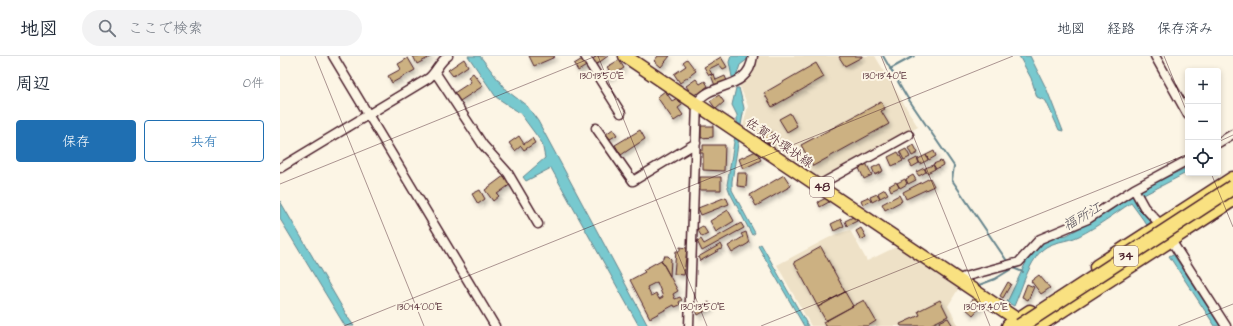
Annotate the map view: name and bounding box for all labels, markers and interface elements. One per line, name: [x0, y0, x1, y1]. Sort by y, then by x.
search box: [82, 10, 362, 46]
text: 地図: [20, 16, 58, 43]
icon: search: [96, 17, 118, 39]
text: ここで検索: [128, 18, 203, 39]
text: 地図: [1057, 19, 1085, 39]
text: 経路: [1107, 19, 1135, 39]
text: 保存済み: [1157, 19, 1213, 39]
map controls: [1185, 68, 1221, 176]
button: +: [1185, 68, 1221, 104]
text: 130°13'50"E: [580, 69, 624, 83]
text: 130°13'40"E: [863, 69, 907, 83]
text: 周辺: [16, 72, 50, 96]
text: 0件: [243, 74, 264, 92]
button: −: [1185, 104, 1221, 140]
street label: 佐賀外環状線: [742, 114, 818, 173]
button: 保存: [16, 120, 136, 162]
button: 共有: [144, 120, 264, 162]
button: locate: [1185, 140, 1221, 176]
road number: 48: [810, 177, 834, 197]
water label: 福所江: [1059, 197, 1107, 236]
road number: 34: [1114, 246, 1138, 266]
text: 130°14'00"E: [397, 300, 443, 314]
text: 130°13'50"E: [681, 300, 725, 314]
text: 130°13'40"E: [964, 300, 1008, 314]

